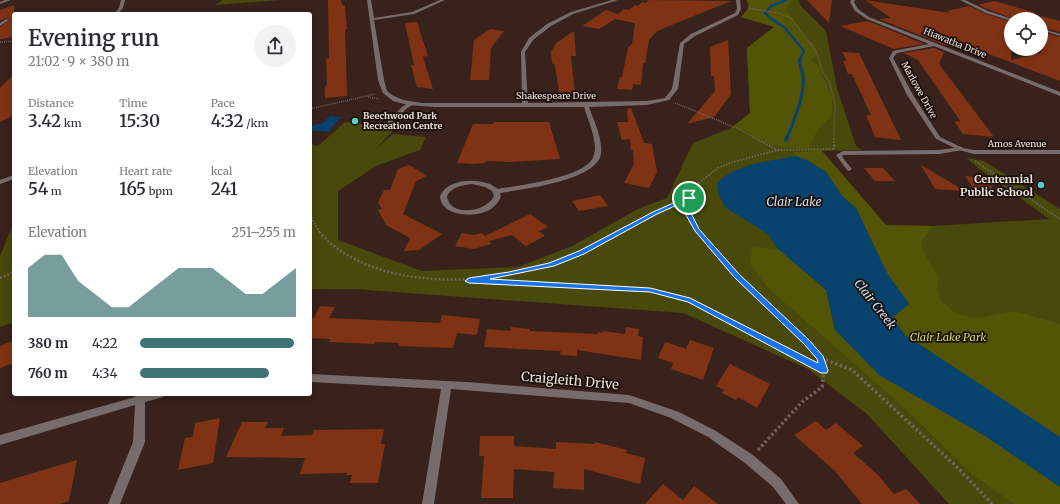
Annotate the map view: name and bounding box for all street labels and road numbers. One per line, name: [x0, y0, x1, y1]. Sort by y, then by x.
street label: Hiawatha Drive: [922, 25, 989, 60]
street label: Marlowe Drive: [899, 59, 940, 120]
street label: Shakespeare Drive: [516, 90, 596, 101]
street label: Amos Avenue: [987, 138, 1047, 149]
street label: Craigleith Drive: [520, 368, 620, 393]

